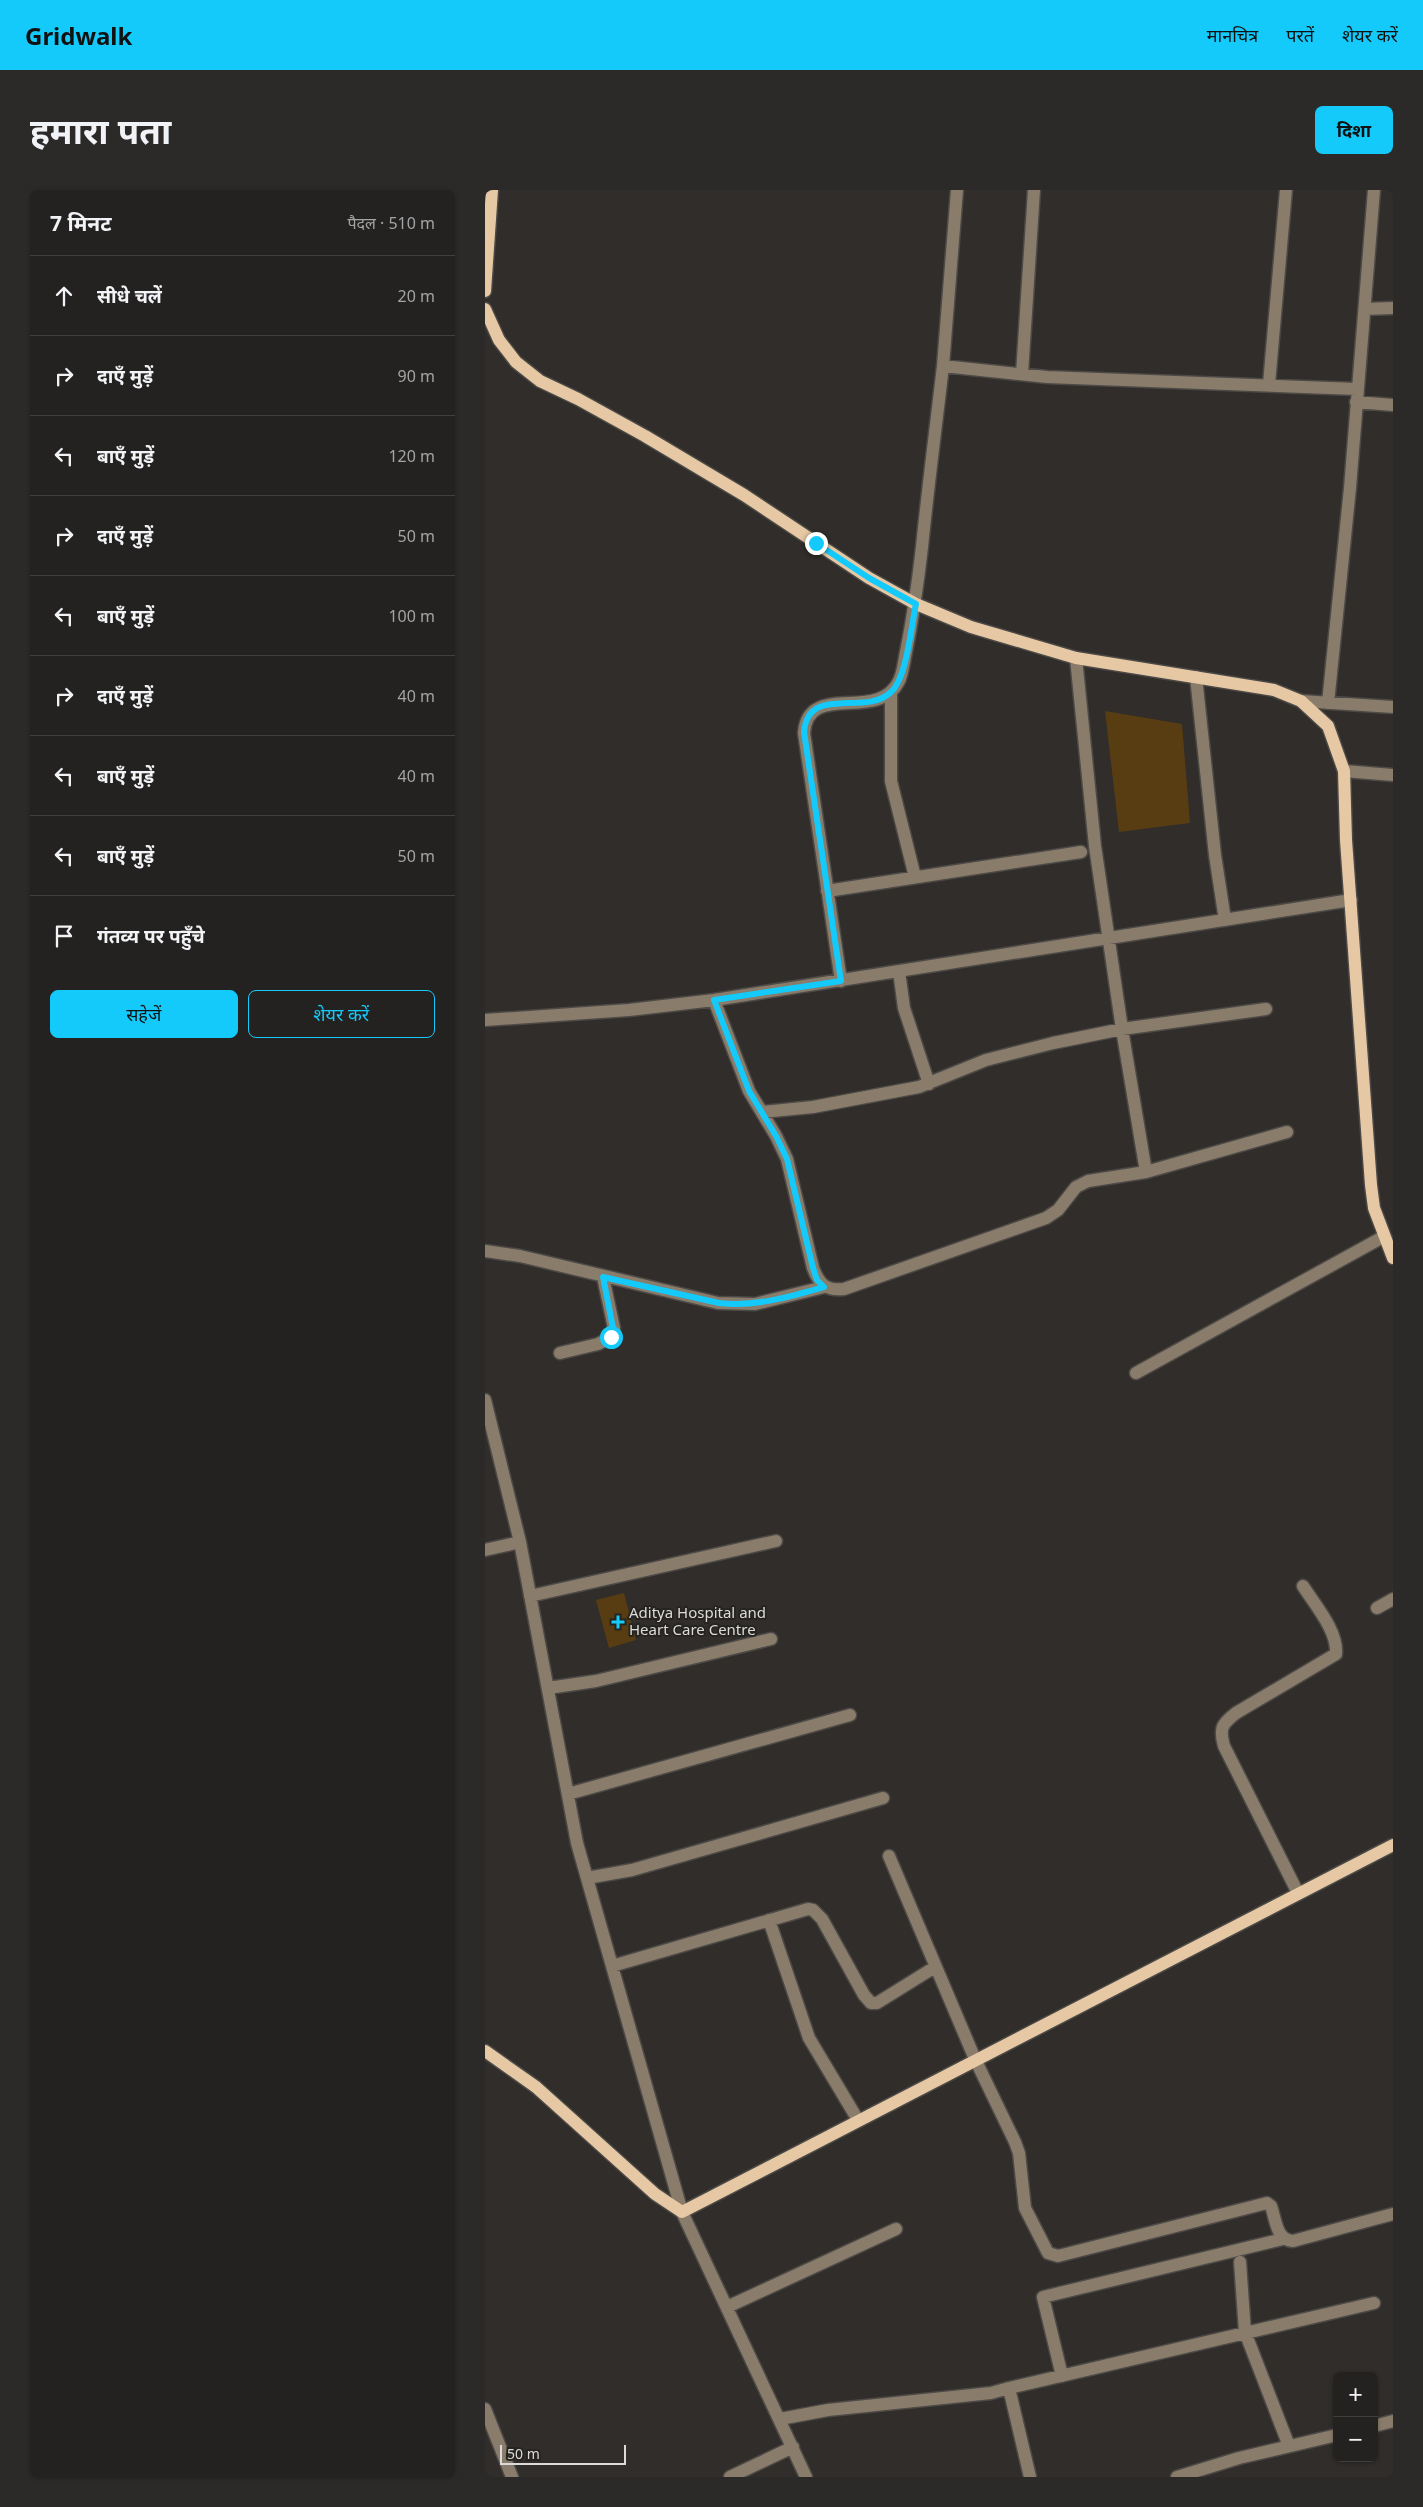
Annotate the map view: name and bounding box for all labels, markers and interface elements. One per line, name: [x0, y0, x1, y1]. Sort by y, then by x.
text: Gridwalk: [25, 19, 132, 52]
text: मानचित्र: [1207, 23, 1258, 47]
text: परतें: [1286, 23, 1314, 47]
text: शेयर करें: [1342, 23, 1398, 47]
button: दिशा: [1315, 106, 1393, 154]
text: हमारा पता: [30, 107, 171, 154]
text: 7 मिनट: [50, 209, 112, 237]
text: पैदल · 510 m: [347, 212, 435, 234]
icon: ahead: [50, 282, 78, 310]
text: सीधे चलें: [97, 283, 162, 309]
text: 20 m: [398, 285, 435, 307]
icon: right: [50, 362, 78, 390]
text: दाएँ मुड़ें: [97, 363, 153, 389]
text: 90 m: [398, 365, 435, 387]
icon: left: [50, 442, 78, 470]
text: बाएँ मुड़ें: [97, 443, 154, 469]
text: 120 m: [388, 445, 435, 467]
icon: right: [50, 522, 78, 550]
text: दाएँ मुड़ें: [97, 523, 153, 549]
text: 50 m: [398, 525, 435, 547]
route end: [805, 532, 828, 555]
icon: left: [50, 602, 78, 630]
text: बाएँ मुड़ें: [97, 603, 154, 629]
text: 100 m: [388, 605, 435, 627]
icon: right: [50, 682, 78, 710]
text: दाएँ मुड़ें: [97, 683, 153, 709]
text: 40 m: [398, 685, 435, 707]
icon: left: [50, 762, 78, 790]
text: बाएँ मुड़ें: [97, 763, 154, 789]
text: 40 m: [398, 765, 435, 787]
icon: left: [50, 842, 78, 870]
text: बाएँ मुड़ें: [97, 843, 154, 869]
text: 50 m: [398, 845, 435, 867]
icon: arrive: [50, 922, 78, 950]
text: गंतव्य पर पहुँचे: [97, 923, 205, 949]
button: सहेजें: [50, 990, 238, 1038]
button: शेयर करें: [248, 990, 435, 1038]
route start: [600, 1326, 623, 1349]
place label: Aditya Hospital and Heart Care Centre: [629, 1602, 766, 1639]
marker: Aditya Hospital and Heart Care Centre: [611, 1615, 625, 1629]
map controls: [1333, 2372, 1378, 2462]
button: +: [1333, 2372, 1378, 2417]
button: −: [1333, 2417, 1378, 2462]
scale bar: [500, 2442, 626, 2465]
text: 50 m: [507, 2444, 540, 2463]

